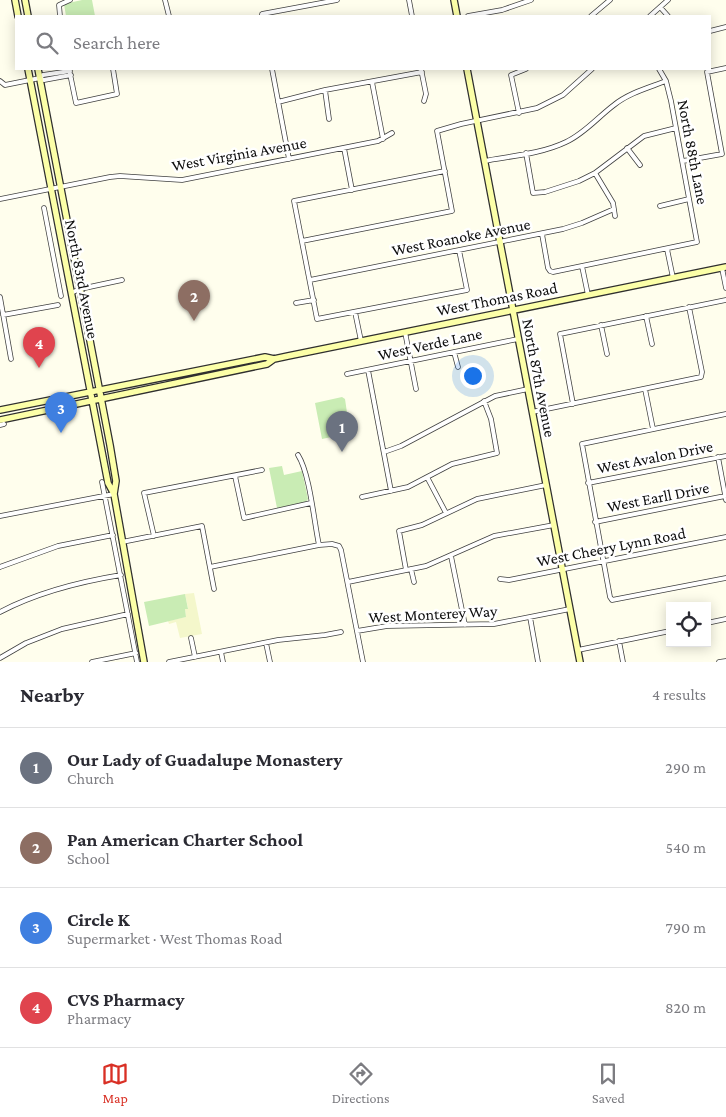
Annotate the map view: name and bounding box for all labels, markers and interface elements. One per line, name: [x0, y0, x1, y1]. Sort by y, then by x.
search box: [15, 15, 711, 70]
icon: search: [33, 29, 61, 57]
text: Search here: [73, 32, 160, 53]
street label: North 88th Lane: [675, 98, 711, 206]
street label: West Virginia Avenue: [170, 134, 308, 175]
street label: West Roanoke Avenue: [390, 215, 532, 259]
street label: North 83rd Avenue: [62, 218, 102, 340]
street label: West Thomas Road: [435, 279, 559, 319]
pin: 2: [178, 280, 210, 321]
street label: North 87th Avenue: [519, 317, 559, 439]
street label: West Verde Lane: [376, 325, 484, 363]
pin: 4: [23, 327, 55, 368]
your location: [460, 363, 486, 389]
pin: 3: [45, 392, 77, 433]
pin: 1: [326, 411, 358, 452]
street label: West Avalon Drive: [596, 437, 714, 477]
street label: West Earll Drive: [606, 479, 710, 515]
street label: West Cheery Lynn Road: [535, 524, 688, 571]
street label: West Monterey Way: [368, 602, 499, 627]
map controls: [666, 602, 711, 647]
button: locate: [666, 602, 711, 647]
text: Nearby: [20, 683, 84, 707]
text: 4 results: [652, 686, 706, 703]
text: Our Lady of Guadalupe Monastery: [67, 749, 343, 770]
text: 1: [33, 759, 39, 776]
text: 290 m: [665, 759, 706, 776]
text: Church: [67, 770, 114, 787]
text: Pan American Charter School: [67, 829, 303, 850]
text: 2: [32, 839, 40, 856]
text: 540 m: [665, 839, 706, 856]
text: School: [67, 850, 110, 867]
text: Circle K: [67, 909, 130, 930]
text: 3: [32, 919, 40, 936]
text: 790 m: [666, 919, 706, 936]
text: Supermarket · West Thomas Road: [67, 930, 282, 947]
text: CVS Pharmacy: [67, 989, 184, 1010]
text: 4: [32, 999, 40, 1016]
text: 820 m: [665, 999, 706, 1016]
text: Pharmacy: [67, 1010, 131, 1027]
tab: Map: [101, 1060, 129, 1106]
tab: Directions: [332, 1060, 390, 1106]
tab: Saved: [592, 1060, 625, 1106]

